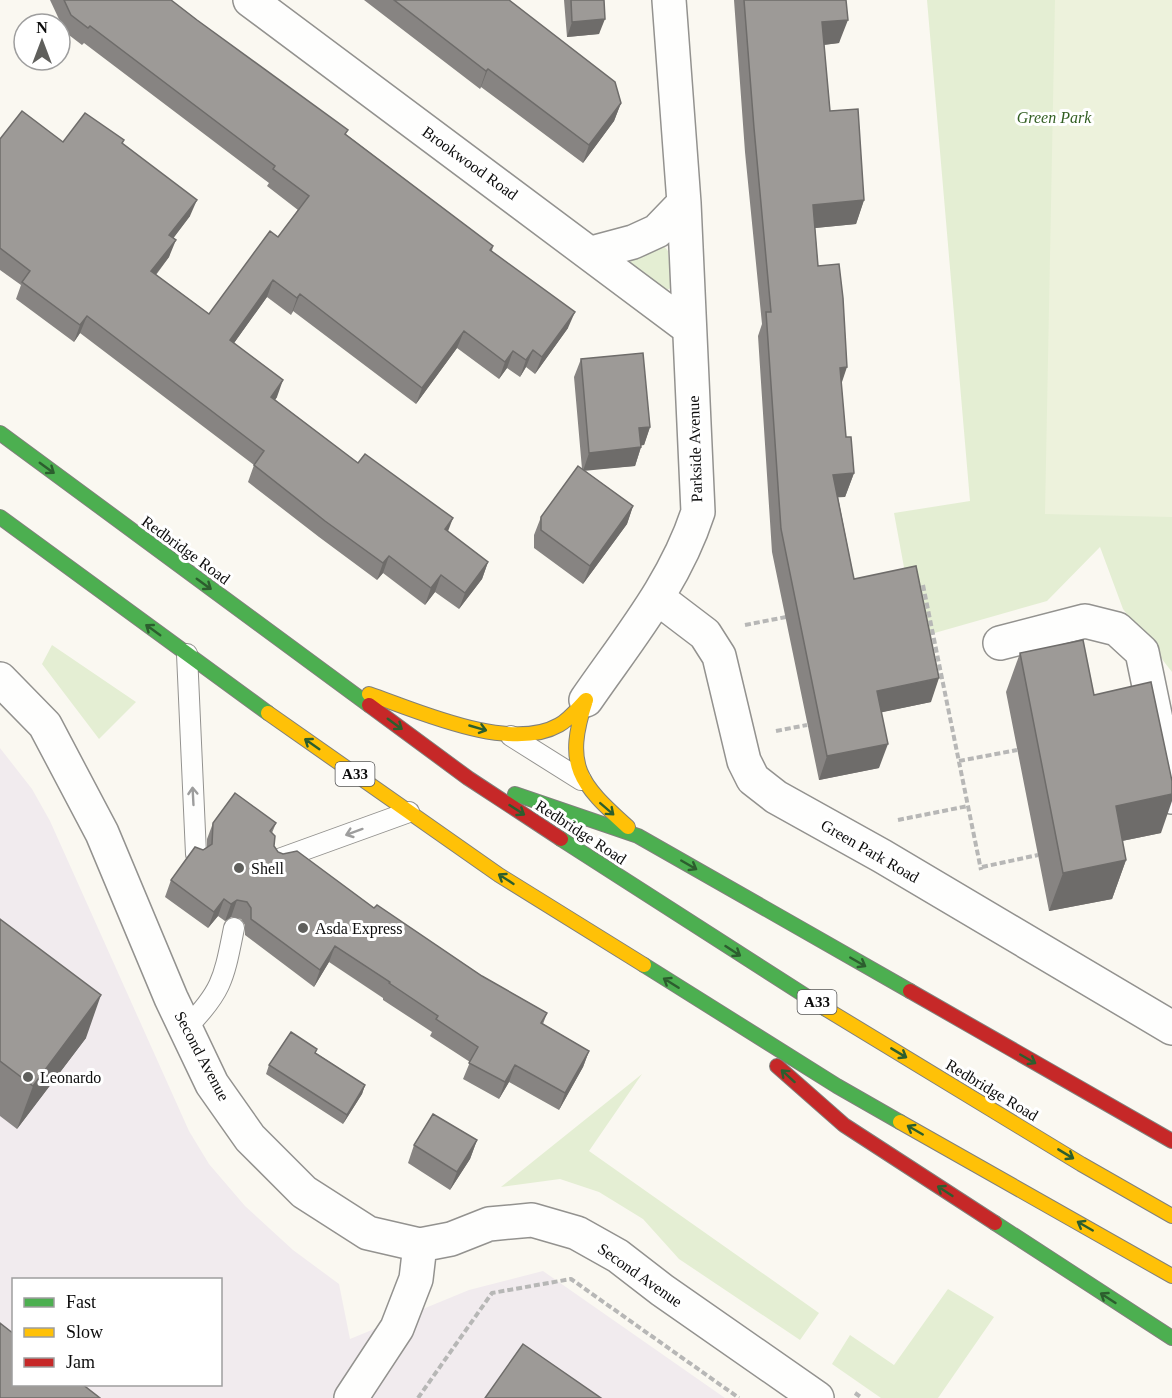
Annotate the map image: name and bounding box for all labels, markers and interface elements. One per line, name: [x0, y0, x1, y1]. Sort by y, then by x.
north arrow: [12, 12, 72, 72]
text: N: [36, 19, 48, 36]
park label: Green Park: [1017, 109, 1092, 126]
street label: Brookwood Road: [419, 123, 521, 203]
street label: Parkside Avenue: [685, 395, 705, 503]
one-way arrow: [39, 462, 55, 474]
street label: Redbridge Road: [138, 512, 233, 588]
one-way arrow: [196, 577, 212, 590]
one-way arrow: [146, 624, 162, 636]
one-way arrow: [386, 718, 402, 730]
one-way arrow: [468, 723, 487, 734]
one-way arrow: [304, 738, 320, 750]
road number: A33: [336, 762, 374, 786]
one-way arrow: [188, 787, 199, 806]
street label: Redbridge Road: [532, 796, 629, 868]
one-way arrow: [599, 802, 614, 816]
one-way arrow: [508, 804, 525, 816]
street label: Green Park Road: [818, 816, 922, 886]
one-way arrow: [345, 827, 364, 838]
one-way arrow: [680, 859, 697, 871]
place label: Shell: [251, 860, 284, 877]
marker: Shell: [232, 861, 246, 875]
one-way arrow: [498, 873, 515, 885]
place label: Asda Express: [315, 920, 403, 938]
marker: Asda Express: [296, 921, 310, 935]
one-way arrow: [724, 945, 741, 957]
one-way arrow: [849, 957, 867, 968]
one-way arrow: [663, 977, 680, 989]
road number: A33: [798, 990, 836, 1014]
street label: Second Avenue: [171, 1008, 233, 1104]
one-way arrow: [890, 1047, 907, 1059]
one-way arrow: [1019, 1053, 1036, 1065]
street label: Redbridge Road: [942, 1056, 1041, 1125]
place label: Leonardo: [40, 1069, 101, 1086]
one-way arrow: [781, 1069, 796, 1083]
marker: Leonardo: [21, 1070, 35, 1084]
one-way arrow: [907, 1124, 924, 1136]
one-way arrow: [1057, 1149, 1074, 1161]
one-way arrow: [937, 1185, 954, 1197]
one-way arrow: [1076, 1220, 1094, 1231]
street label: Second Avenue: [595, 1240, 685, 1310]
legend: [12, 1278, 222, 1386]
one-way arrow: [1100, 1291, 1117, 1303]
text: Fast: [66, 1292, 96, 1312]
text: Slow: [66, 1322, 103, 1342]
text: Jam: [66, 1352, 95, 1372]

